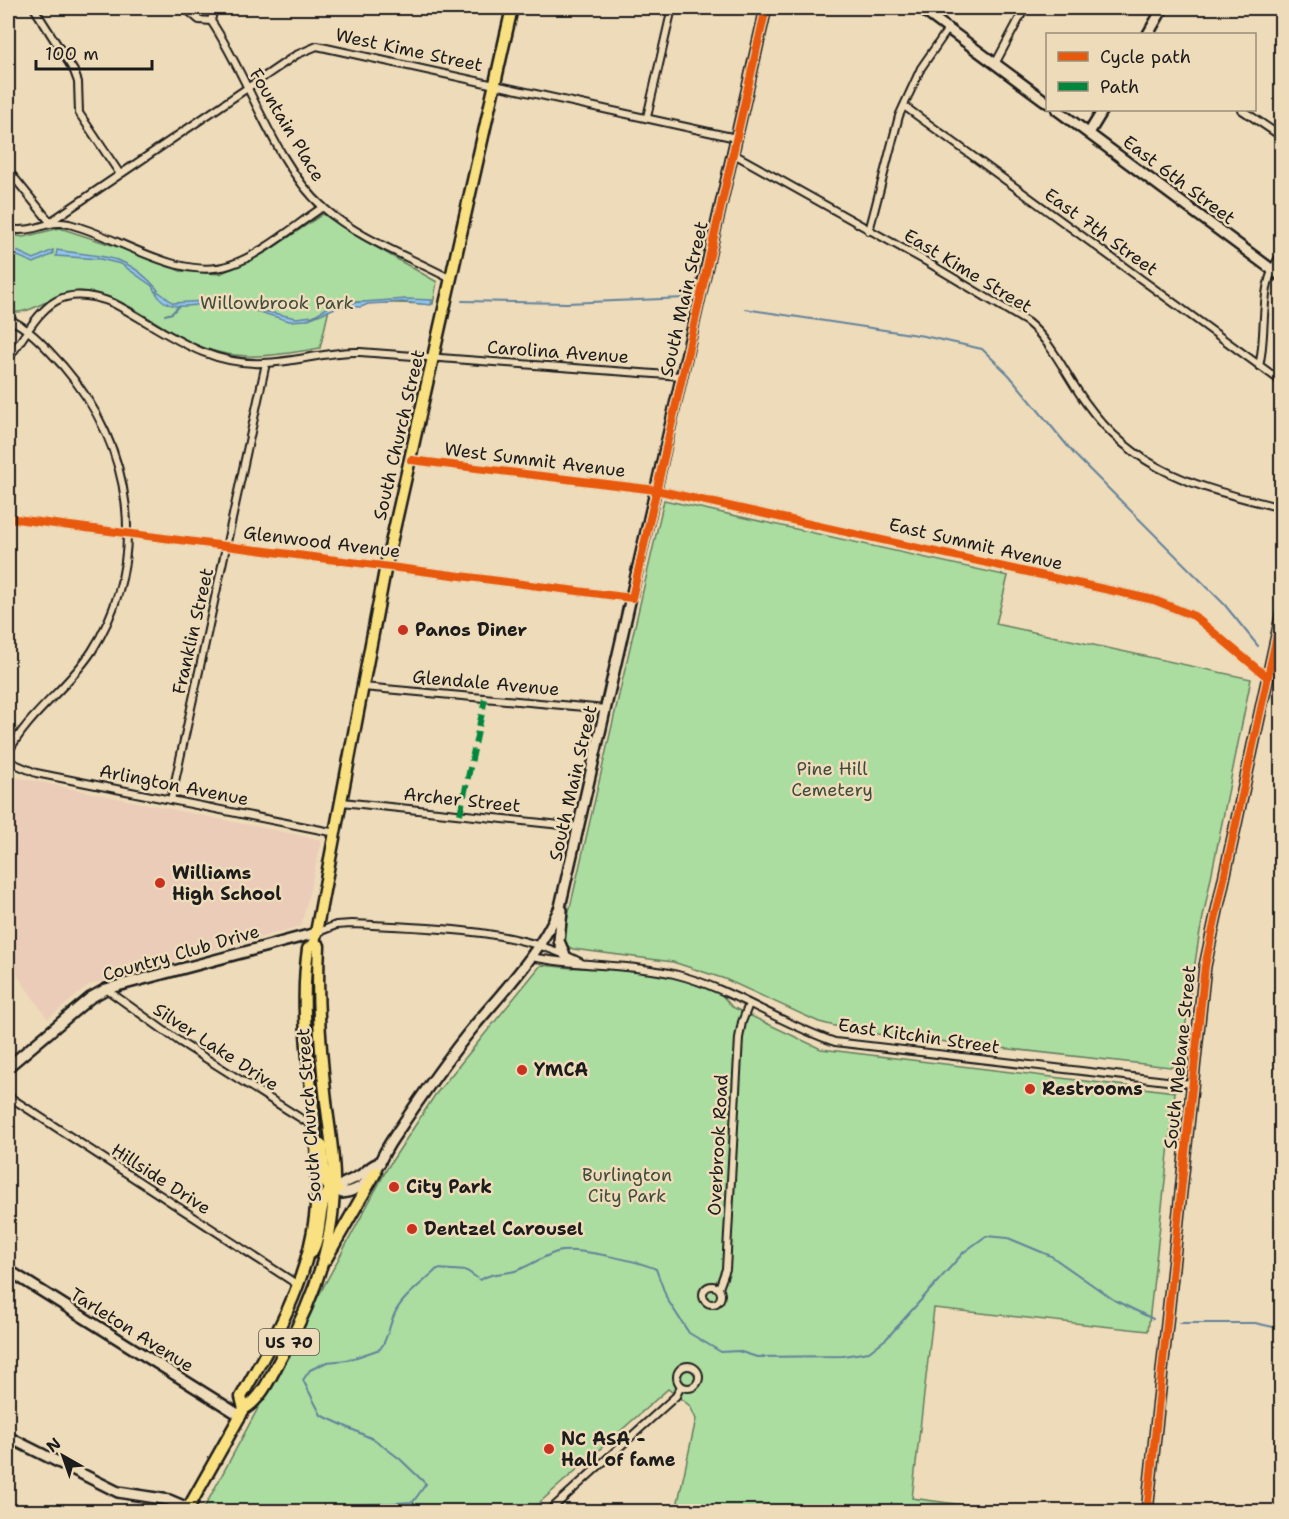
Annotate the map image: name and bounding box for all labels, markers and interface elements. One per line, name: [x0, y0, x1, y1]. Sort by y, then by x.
street label: West Kime Street: [333, 23, 485, 77]
scale bar: [36, 33, 152, 71]
legend: [1046, 33, 1256, 111]
text: 100 m: [45, 42, 99, 66]
text: Cycle path: [1100, 45, 1191, 69]
street label: Fountain Place: [244, 64, 330, 186]
text: Path: [1100, 75, 1139, 99]
street label: East 6th Street: [1118, 130, 1240, 230]
street label: East 7th Street: [1039, 183, 1163, 281]
street label: South Main Street: [654, 219, 714, 379]
street label: East Kime Street: [899, 223, 1037, 319]
park label: Willowbrook Park: [200, 291, 354, 315]
street label: Carolina Avenue: [486, 335, 630, 369]
street label: South Church Street: [368, 347, 430, 523]
street label: West Summit Avenue: [443, 437, 627, 483]
street label: East Summit Avenue: [887, 512, 1065, 576]
street label: Glenwood Avenue: [242, 520, 402, 564]
street label: Franklin Street: [167, 565, 219, 697]
place label: Panos Diner: [415, 618, 527, 642]
marker: Panos Diner: [396, 623, 410, 637]
street label: Glendale Avenue: [412, 665, 560, 701]
street label: South Main Street: [543, 703, 603, 863]
park label: Pine Hill Cemetery: [791, 757, 873, 802]
street label: Arlington Avenue: [97, 759, 251, 811]
street label: Archer Street: [402, 782, 522, 818]
place label: Williams High School: [172, 861, 281, 906]
marker: Williams High School: [153, 876, 167, 890]
street label: Country Club Drive: [100, 919, 262, 987]
street label: South Mebane Street: [1158, 964, 1202, 1150]
street label: Silver Lake Drive: [149, 997, 283, 1097]
street label: East Kitchin Street: [837, 1013, 1001, 1059]
street label: South Church Street: [291, 1027, 327, 1203]
place label: YMCA: [534, 1058, 588, 1082]
marker: YMCA: [515, 1063, 529, 1077]
street label: Overbrook Road: [702, 1074, 734, 1216]
place label: Restrooms: [1042, 1077, 1143, 1101]
marker: Restrooms: [1023, 1082, 1037, 1096]
street label: Hillside Drive: [107, 1138, 215, 1220]
park label: Burlington City Park: [582, 1163, 672, 1208]
place label: City Park: [406, 1175, 492, 1199]
marker: City Park: [387, 1180, 401, 1194]
place label: Dentzel Carousel: [424, 1217, 583, 1241]
marker: Dentzel Carousel: [405, 1222, 419, 1236]
street label: Tarleton Avenue: [65, 1282, 199, 1378]
road number: US 70: [259, 1329, 319, 1355]
north arrow: [33, 1426, 93, 1486]
place label: NC ASA - Hall of fame: [561, 1427, 676, 1472]
text: N: [42, 1433, 65, 1457]
marker: NC ASA - Hall of fame: [542, 1442, 556, 1456]

